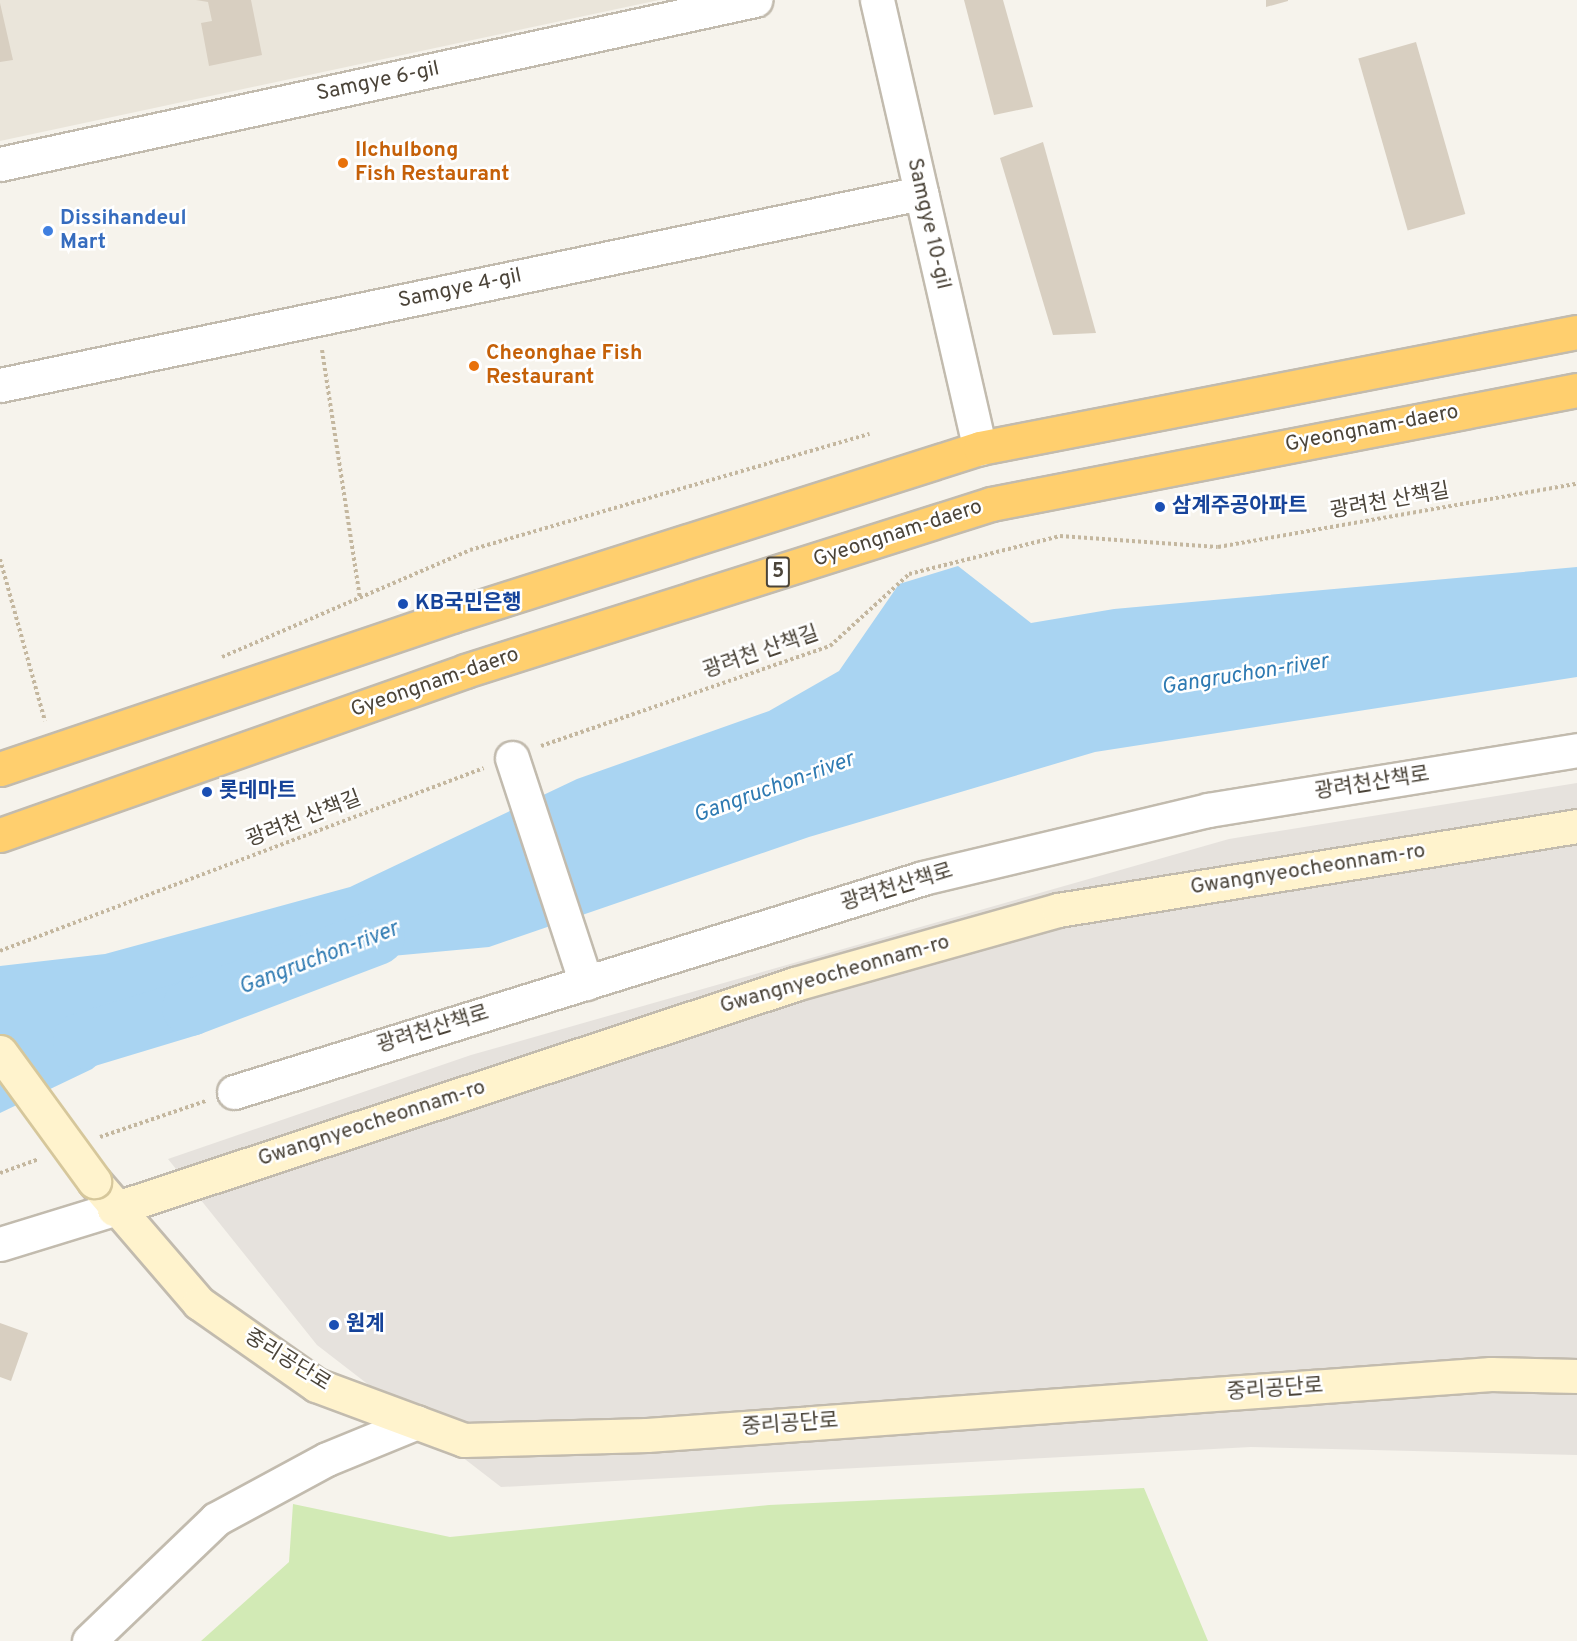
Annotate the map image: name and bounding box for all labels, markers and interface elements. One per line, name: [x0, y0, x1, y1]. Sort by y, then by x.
street label: Samgye 6-gil: [314, 57, 442, 107]
place label: Ilchulbong Fish Restaurant: [355, 138, 509, 188]
marker: Ilchulbong Fish Restaurant: [336, 156, 350, 170]
street label: Samgye 10-gil: [901, 156, 955, 292]
place label: Dissihandeul Mart: [60, 206, 187, 256]
marker: Dissihandeul Mart: [41, 224, 55, 238]
street label: Samgye 4-gil: [396, 264, 524, 314]
place label: Cheonghae Fish Restaurant: [486, 341, 642, 391]
marker: Cheonghae Fish Restaurant: [467, 359, 481, 373]
street label: Gyeongnam-daero: [1283, 400, 1461, 458]
street label: 광려천 산책길: [1328, 479, 1452, 525]
place label: 삼계주공아파트: [1172, 494, 1307, 520]
street label: Gyeongnam-daero: [810, 495, 986, 573]
marker: 삼계주공아파트: [1153, 500, 1167, 514]
road number: 5: [764, 555, 792, 589]
place label: KB국민은행: [415, 591, 522, 617]
marker: KB국민은행: [396, 597, 410, 611]
street label: 광려천 산책길: [700, 621, 822, 685]
street label: Gyeongnam-daero: [348, 642, 522, 724]
water label: Gangruchon-river: [1160, 649, 1330, 701]
water label: Gangruchon-river: [690, 747, 858, 829]
street label: 광려천산책로: [1313, 762, 1431, 806]
place label: 롯데마트: [219, 779, 296, 805]
marker: 롯데마트: [200, 785, 214, 799]
street label: 광려천 산책길: [243, 787, 365, 853]
street label: Gwangnyeocheonnam-ro: [1189, 839, 1427, 901]
street label: 광려천산책로: [838, 859, 956, 917]
water label: Gangruchon-river: [236, 916, 402, 1002]
street label: Gwangnyeocheonnam-ro: [717, 930, 953, 1020]
street label: 광려천산책로: [374, 1001, 492, 1059]
street label: Gwangnyeocheonnam-ro: [255, 1075, 489, 1173]
place label: 원계: [346, 1312, 385, 1338]
marker: 원계: [327, 1318, 341, 1332]
street label: 중리공단로: [239, 1325, 335, 1397]
street label: 중리공단로: [1226, 1374, 1324, 1406]
street label: 중리공단로: [741, 1409, 839, 1441]

